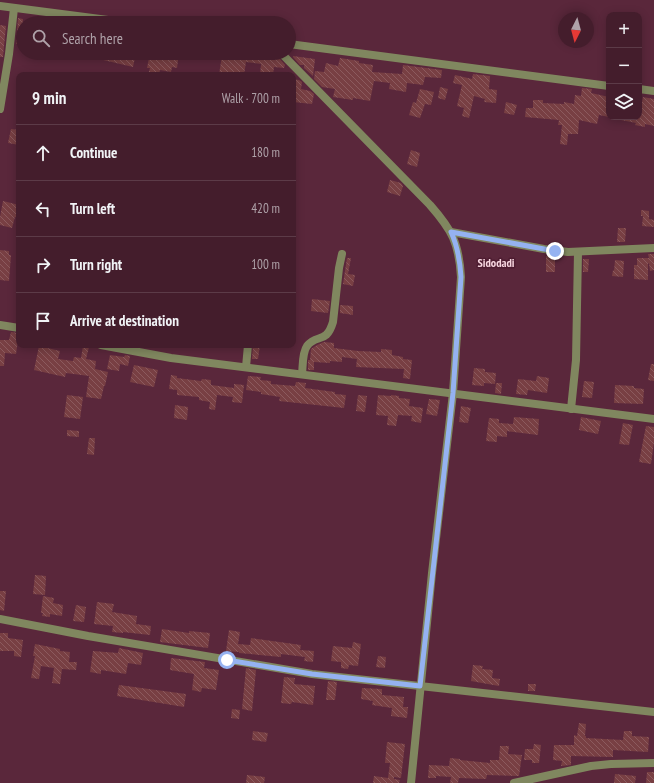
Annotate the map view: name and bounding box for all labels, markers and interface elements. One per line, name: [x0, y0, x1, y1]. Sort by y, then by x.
north arrow: [558, 12, 594, 48]
map controls: [606, 12, 642, 120]
button: +: [606, 12, 642, 48]
search box: [16, 16, 296, 60]
icon: search: [30, 27, 52, 49]
text: Search here: [62, 29, 123, 48]
button: −: [606, 48, 642, 84]
button: layers: [606, 84, 642, 120]
text: 9 min: [32, 87, 66, 109]
text: Walk · 700 m: [222, 90, 280, 107]
icon: ahead: [32, 142, 54, 164]
text: Continue: [70, 143, 117, 162]
text: 180 m: [251, 144, 280, 161]
icon: left: [32, 198, 54, 220]
text: Turn left: [70, 199, 115, 218]
text: 420 m: [251, 200, 280, 217]
route end: [546, 242, 564, 260]
icon: right: [32, 254, 54, 276]
text: Turn right: [70, 255, 122, 274]
district label: Sidodadi: [478, 255, 515, 270]
text: 100 m: [251, 256, 280, 273]
icon: arrive: [32, 310, 54, 332]
text: Arrive at destination: [70, 311, 179, 330]
route start: [218, 651, 236, 669]

